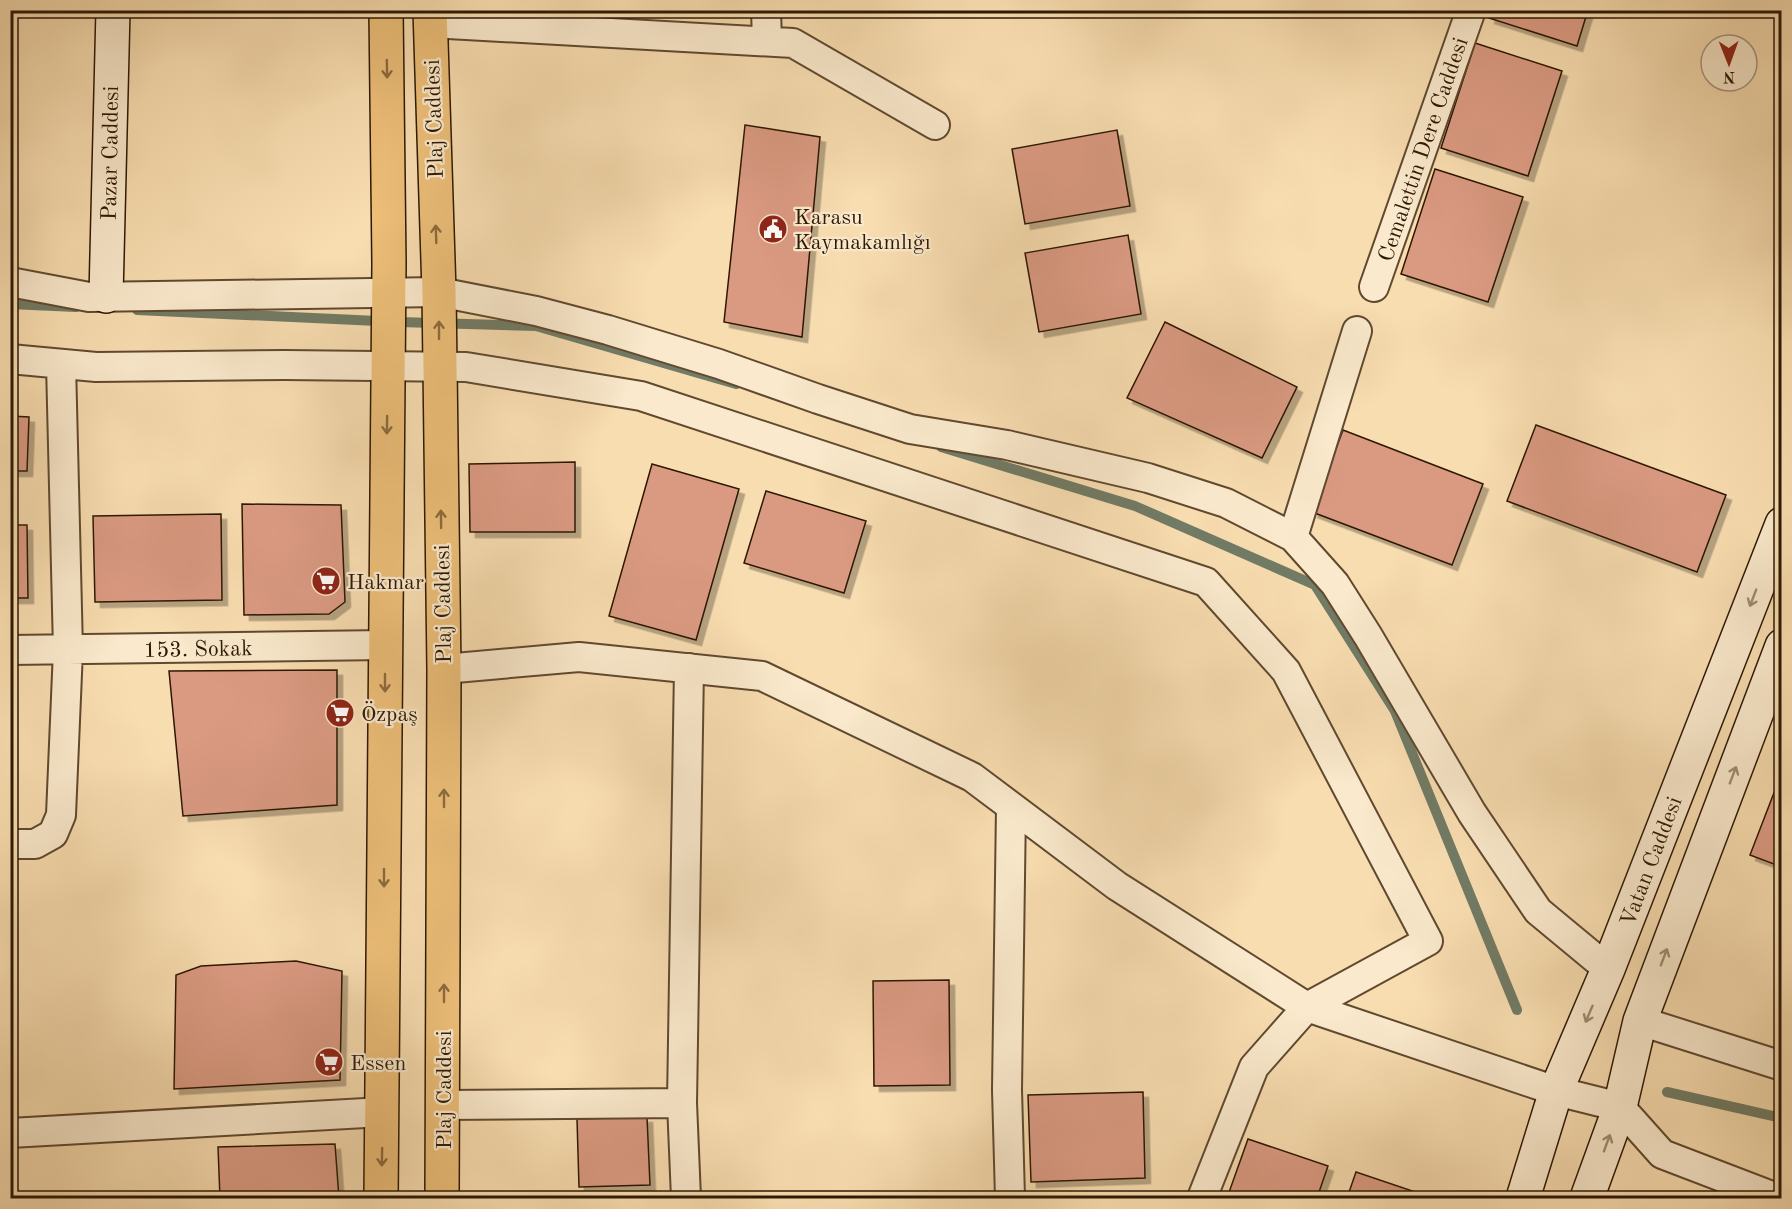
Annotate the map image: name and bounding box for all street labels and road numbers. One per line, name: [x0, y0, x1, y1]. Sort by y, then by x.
street label: Cemalettin Dere Caddesi: [1375, 35, 1473, 265]
street label: Plaj Caddesi: [422, 59, 448, 179]
street label: Pazar Caddesi: [99, 85, 123, 221]
street label: Plaj Caddesi: [432, 544, 456, 664]
street label: 153. Sokak: [143, 638, 253, 662]
street label: Vatan Caddesi: [1617, 794, 1687, 930]
street label: Plaj Caddesi: [434, 1030, 456, 1150]

